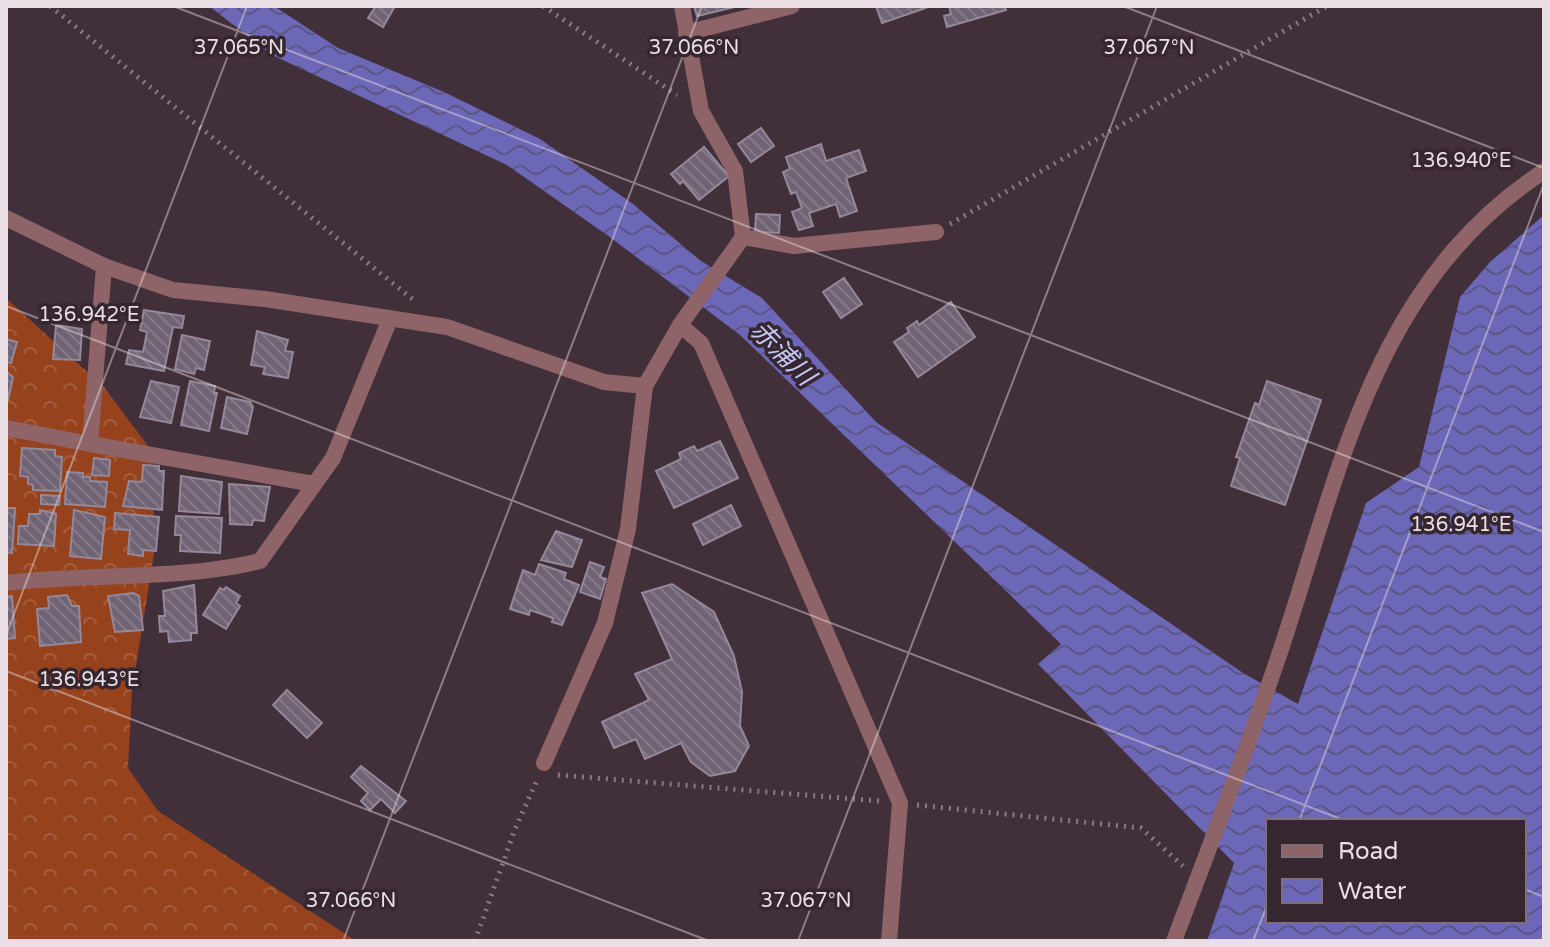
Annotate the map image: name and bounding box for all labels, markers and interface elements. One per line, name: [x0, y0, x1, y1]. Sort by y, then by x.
text: 37.065°N: [194, 36, 284, 60]
text: 37.066°N: [649, 36, 739, 60]
text: 37.067°N: [1103, 36, 1195, 60]
text: 136.940°E: [1411, 149, 1511, 173]
text: 136.942°E: [39, 303, 139, 327]
water label: 赤浦川: [744, 315, 823, 394]
text: 136.941°E: [1411, 513, 1511, 537]
text: 136.943°E: [39, 668, 139, 692]
legend: [1266, 819, 1526, 923]
text: Road: [1338, 837, 1398, 866]
text: Water: [1338, 877, 1407, 906]
text: 37.066°N: [306, 889, 396, 913]
text: 37.067°N: [760, 889, 852, 913]

